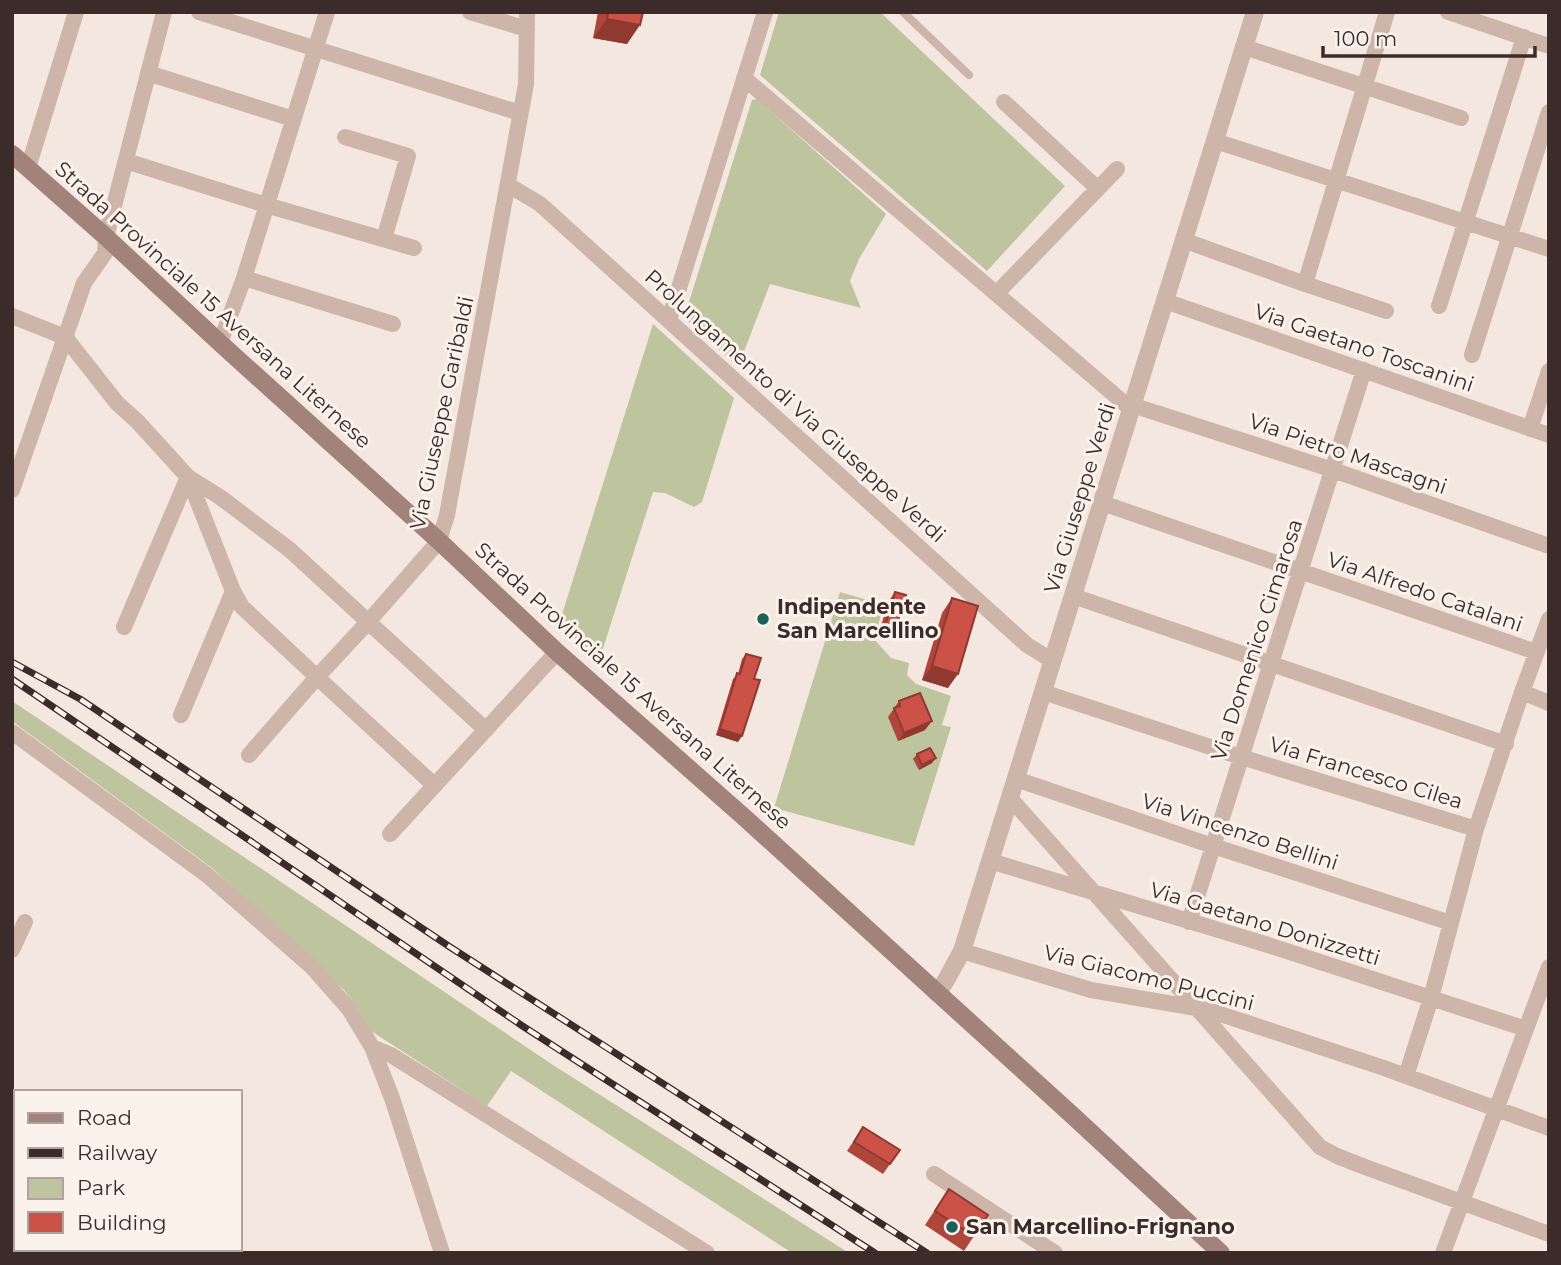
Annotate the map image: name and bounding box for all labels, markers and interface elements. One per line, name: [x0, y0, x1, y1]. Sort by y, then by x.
scale bar: [1323, 14, 1535, 58]
text: 100 m: [1334, 26, 1397, 51]
street label: Strada Provinciale 15 Aversana Liternese: [50, 156, 377, 453]
street label: Prolungamento di Via Giuseppe Verdi: [640, 264, 951, 547]
street label: Via Giuseppe Garibaldi: [405, 294, 478, 532]
street label: Via Gaetano Toscanini: [1251, 298, 1477, 397]
street label: Via Giuseppe Verdi: [1039, 400, 1120, 596]
street label: Via Pietro Mascagni: [1246, 408, 1450, 499]
street label: Via Domenico Cimarosa: [1206, 516, 1307, 764]
street label: Strada Provinciale 15 Aversana Liternese: [470, 537, 797, 834]
street label: Via Alfredo Catalani: [1324, 546, 1526, 637]
place label: Indipendente San Marcellino: [777, 594, 939, 643]
marker: Indipendente San Marcellino: [755, 611, 771, 627]
street label: Via Francesco Cilea: [1266, 731, 1466, 814]
street label: Via Vincenzo Bellini: [1139, 788, 1342, 875]
street label: Via Gaetano Donizzetti: [1147, 877, 1383, 970]
street label: Via Giacomo Puccini: [1041, 939, 1257, 1016]
legend: [14, 1090, 242, 1251]
text: Road: [77, 1105, 132, 1130]
text: Railway: [77, 1140, 158, 1165]
text: Park: [77, 1175, 125, 1200]
text: Building: [77, 1210, 167, 1235]
place label: San Marcellino-Frignano: [966, 1214, 1235, 1239]
marker: San Marcellino-Frignano: [944, 1219, 960, 1235]

